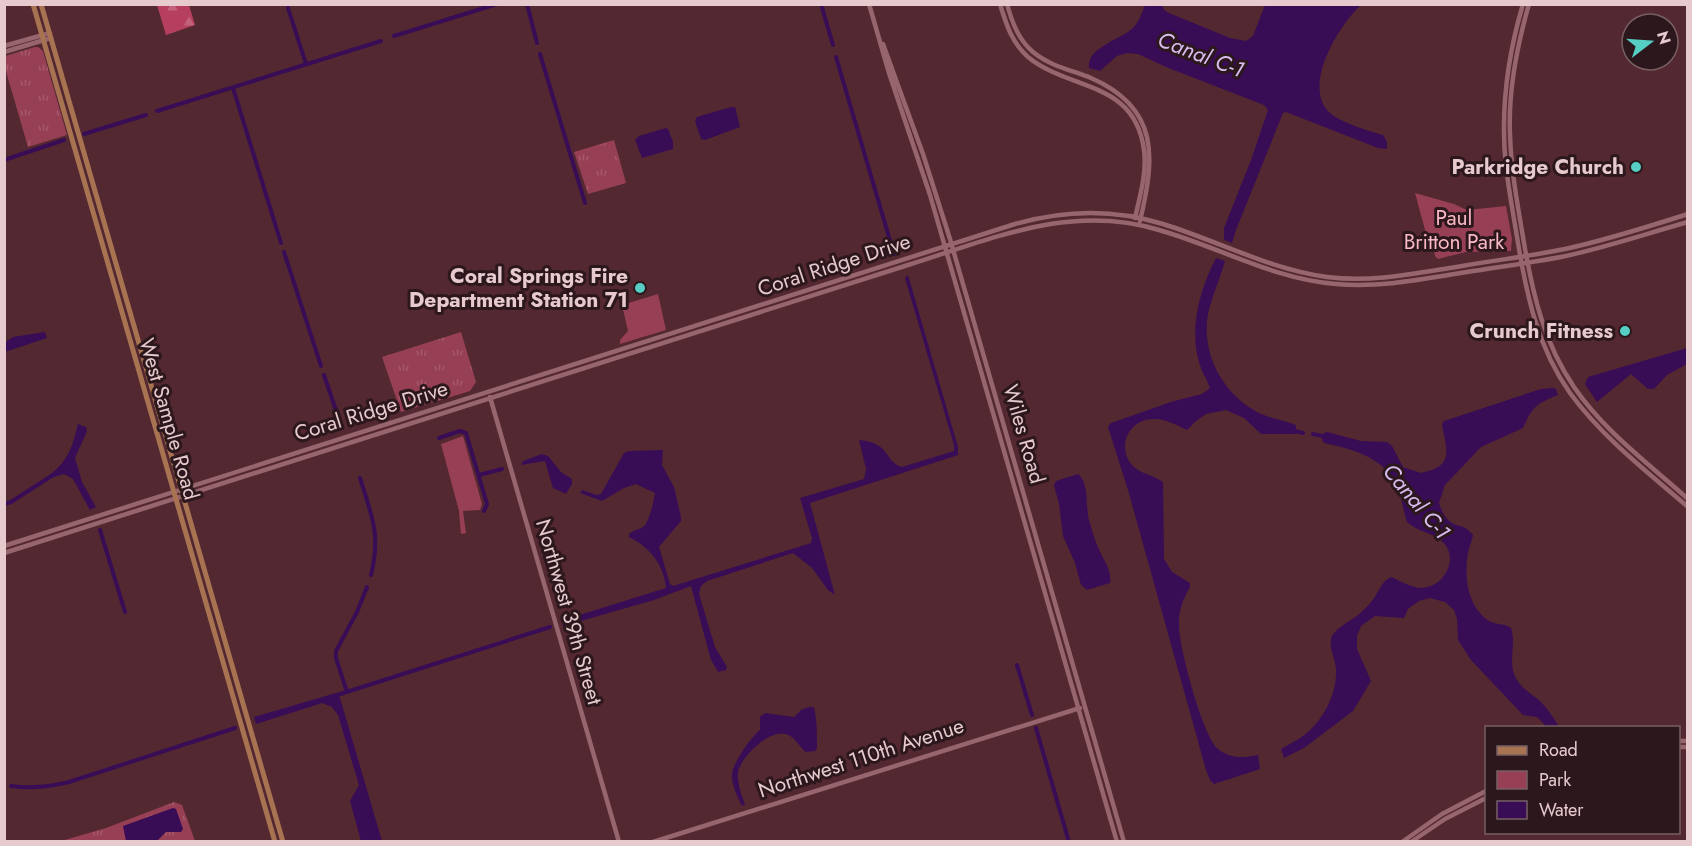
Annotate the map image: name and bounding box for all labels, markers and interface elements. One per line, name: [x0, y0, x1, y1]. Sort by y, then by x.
north arrow: [1620, 12, 1680, 72]
water label: Canal C-1: [1153, 23, 1249, 85]
text: N: [1651, 28, 1677, 47]
place label: Parkridge Church: [1452, 152, 1624, 182]
marker: Parkridge Church: [1629, 160, 1643, 174]
park label: Paul Britton Park: [1404, 203, 1505, 257]
street label: Coral Ridge Drive: [754, 226, 915, 304]
place label: Coral Springs Fire Department Station 71: [409, 261, 628, 315]
marker: Coral Springs Fire Department Station 71: [633, 281, 647, 295]
place label: Crunch Fitness: [1470, 316, 1613, 346]
marker: Crunch Fitness: [1618, 324, 1632, 338]
street label: West Sample Road: [132, 335, 206, 503]
street label: Coral Ridge Drive: [290, 373, 452, 449]
street label: Wiles Road: [996, 381, 1052, 487]
water label: Canal C-1: [1376, 456, 1458, 546]
street label: Northwest 39th Street: [528, 516, 610, 708]
street label: Northwest 110th Avenue: [754, 710, 968, 805]
legend: [1485, 726, 1680, 834]
text: Road: [1539, 737, 1578, 763]
text: Park: [1539, 767, 1571, 793]
text: Water: [1539, 797, 1584, 823]

